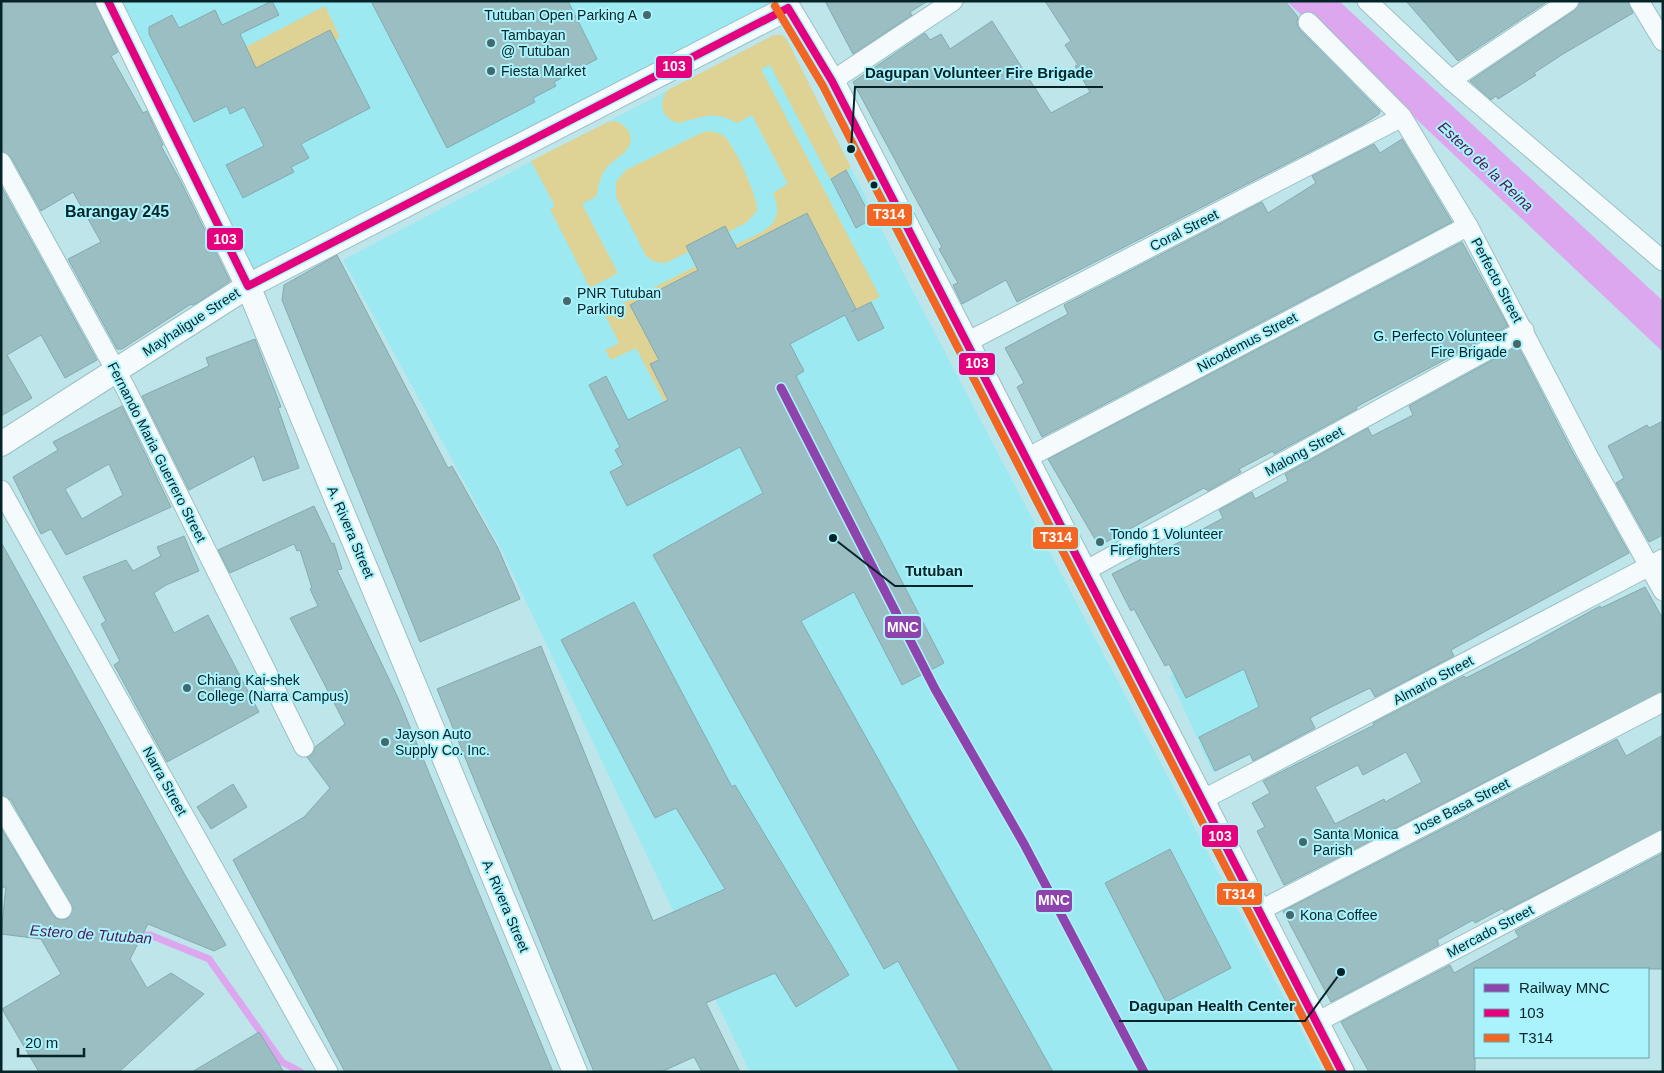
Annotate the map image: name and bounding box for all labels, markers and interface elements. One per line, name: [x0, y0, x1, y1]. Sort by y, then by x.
place label: Tutuban Open Parking A: [484, 7, 638, 23]
marker: Tutuban Open Parking A: [641, 9, 653, 21]
place label: Tambayan @ Tutuban: [501, 27, 570, 59]
marker: Tambayan @ Tutuban: [485, 37, 497, 49]
line badge: 103: [655, 55, 693, 79]
callout: Dagupan Volunteer Fire Brigade: [855, 57, 1103, 87]
text: 103: [662, 58, 686, 74]
place label: Fiesta Market: [501, 63, 586, 79]
text: Dagupan Volunteer Fire Brigade: [865, 64, 1093, 81]
marker: Fiesta Market: [485, 65, 497, 77]
water label: Estero de la Reina: [1435, 118, 1537, 214]
unlabelled marker: [869, 180, 879, 190]
district label: Barangay 245: [65, 203, 169, 220]
line badge: T314: [866, 203, 913, 227]
text: T314: [873, 206, 905, 222]
street label: Coral Street: [1147, 206, 1221, 254]
line badge: 103: [206, 227, 244, 251]
text: 103: [213, 231, 237, 247]
street label: Perfecto Street: [1468, 235, 1526, 325]
street label: Mayhaligue Street: [139, 285, 243, 359]
place label: PNR Tutuban Parking: [577, 285, 661, 317]
marker: PNR Tutuban Parking: [561, 295, 573, 307]
street label: Nicodemus Street: [1194, 309, 1300, 375]
place label: G. Perfecto Volunteer Fire Brigade: [1373, 328, 1507, 360]
marker: G. Perfecto Volunteer Fire Brigade: [1511, 338, 1523, 350]
line badge: 103: [958, 352, 996, 376]
text: 103: [965, 355, 989, 371]
street label: Fernando Maria Guerrero Street: [104, 359, 210, 545]
street label: Malong Street: [1262, 423, 1346, 479]
street label: A. Rivera Street: [324, 483, 378, 581]
line badge: T314: [1032, 526, 1079, 550]
place label: Tondo 1 Volunteer Firefighters: [1110, 526, 1223, 558]
text: T314: [1040, 529, 1072, 545]
marker: Tondo 1 Volunteer Firefighters: [1094, 536, 1106, 548]
callout: Tutuban: [895, 556, 973, 586]
text: Tutuban: [905, 562, 963, 579]
line badge: MNC: [884, 615, 922, 639]
text: MNC: [887, 619, 919, 635]
street label: Almario Street: [1390, 652, 1476, 708]
place label: Chiang Kai-shek College (Narra Campus): [197, 672, 349, 704]
marker: Chiang Kai-shek College (Narra Campus): [181, 682, 193, 694]
place label: Jayson Auto Supply Co. Inc.: [395, 726, 490, 758]
marker: Jayson Auto Supply Co. Inc.: [379, 736, 391, 748]
street label: Narra Street: [140, 744, 191, 818]
street label: Jose Basa Street: [1410, 775, 1512, 837]
line badge: 103: [1201, 824, 1239, 848]
place label: Santa Monica Parish: [1313, 826, 1399, 858]
text: 103: [1208, 828, 1232, 844]
marker: Santa Monica Parish: [1297, 836, 1309, 848]
street label: A. Rivera Street: [479, 857, 533, 955]
line badge: T314: [1216, 882, 1263, 906]
text: T314: [1223, 886, 1255, 902]
line badge: MNC: [1035, 889, 1073, 913]
text: MNC: [1038, 892, 1070, 908]
street label: Mercado Street: [1444, 901, 1536, 961]
place label: Kona Coffee: [1300, 907, 1378, 923]
marker: Kona Coffee: [1284, 909, 1296, 921]
water label: Estero de Tutuban: [29, 921, 153, 947]
legend: [1474, 968, 1649, 1058]
text: Railway MNC: [1519, 979, 1610, 996]
callout: Dagupan Health Center: [1119, 991, 1305, 1021]
text: Dagupan Health Center: [1129, 997, 1295, 1014]
text: 103: [1519, 1004, 1544, 1021]
scale bar: [18, 1026, 84, 1058]
text: T314: [1519, 1029, 1553, 1046]
text: 20 m: [25, 1034, 58, 1051]

